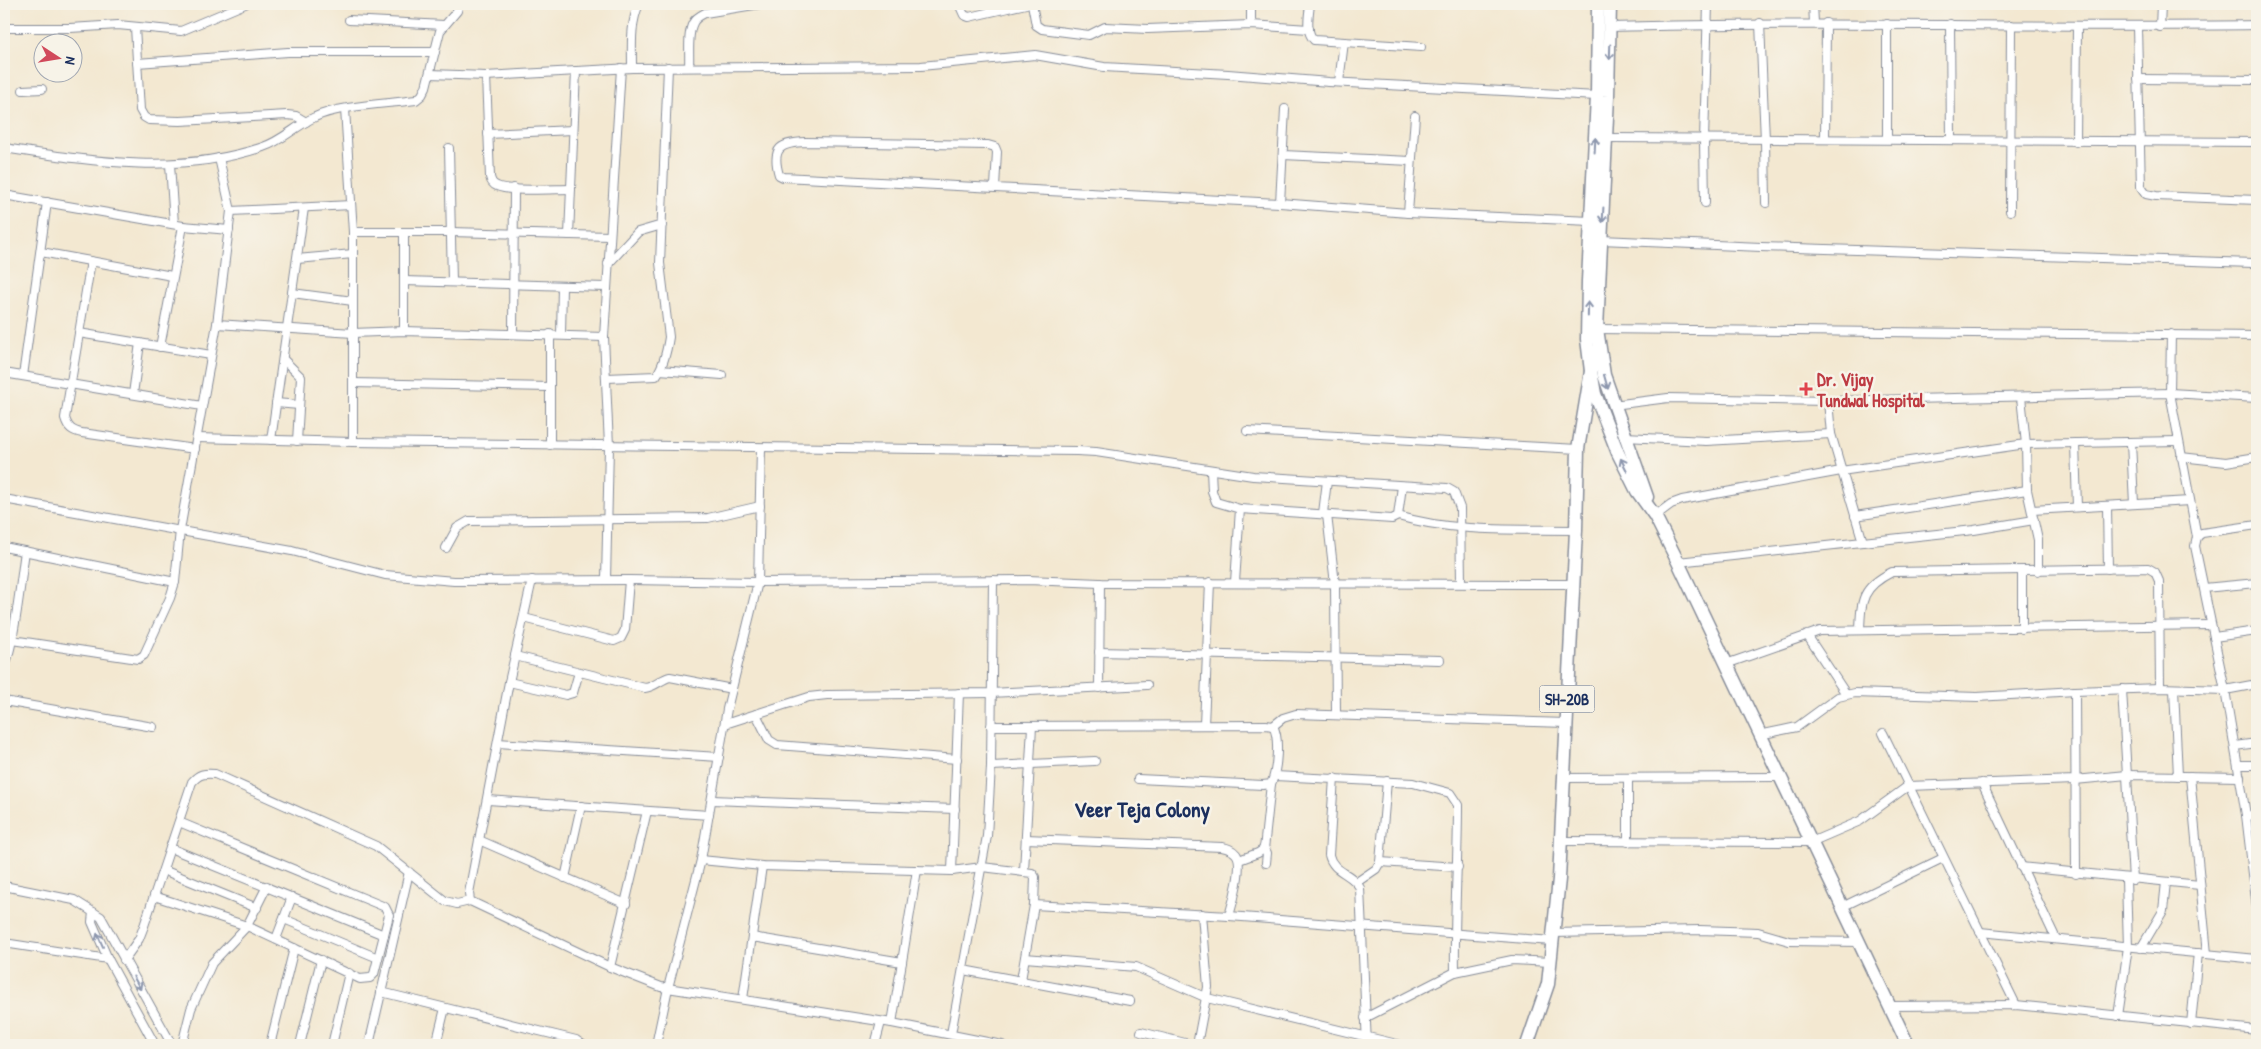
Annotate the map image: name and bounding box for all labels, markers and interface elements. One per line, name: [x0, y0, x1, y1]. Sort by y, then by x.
north arrow: [32, 32, 82, 82]
one-way arrow: [1605, 44, 1615, 60]
text: N: [61, 55, 81, 67]
one-way arrow: [1590, 137, 1599, 153]
one-way arrow: [1598, 207, 1607, 223]
one-way arrow: [1583, 302, 1593, 318]
place label: Dr. Vijay Tundwal Hospital: [1816, 367, 1926, 414]
one-way arrow: [1601, 373, 1611, 389]
marker: Dr. Vijay Tundwal Hospital: [1799, 382, 1813, 396]
one-way arrow: [1619, 458, 1629, 473]
road number: SH-20B: [1540, 686, 1594, 712]
district label: Veer Teja Colony: [1074, 794, 1211, 825]
one-way arrow: [95, 933, 104, 948]
one-way arrow: [132, 975, 142, 989]

